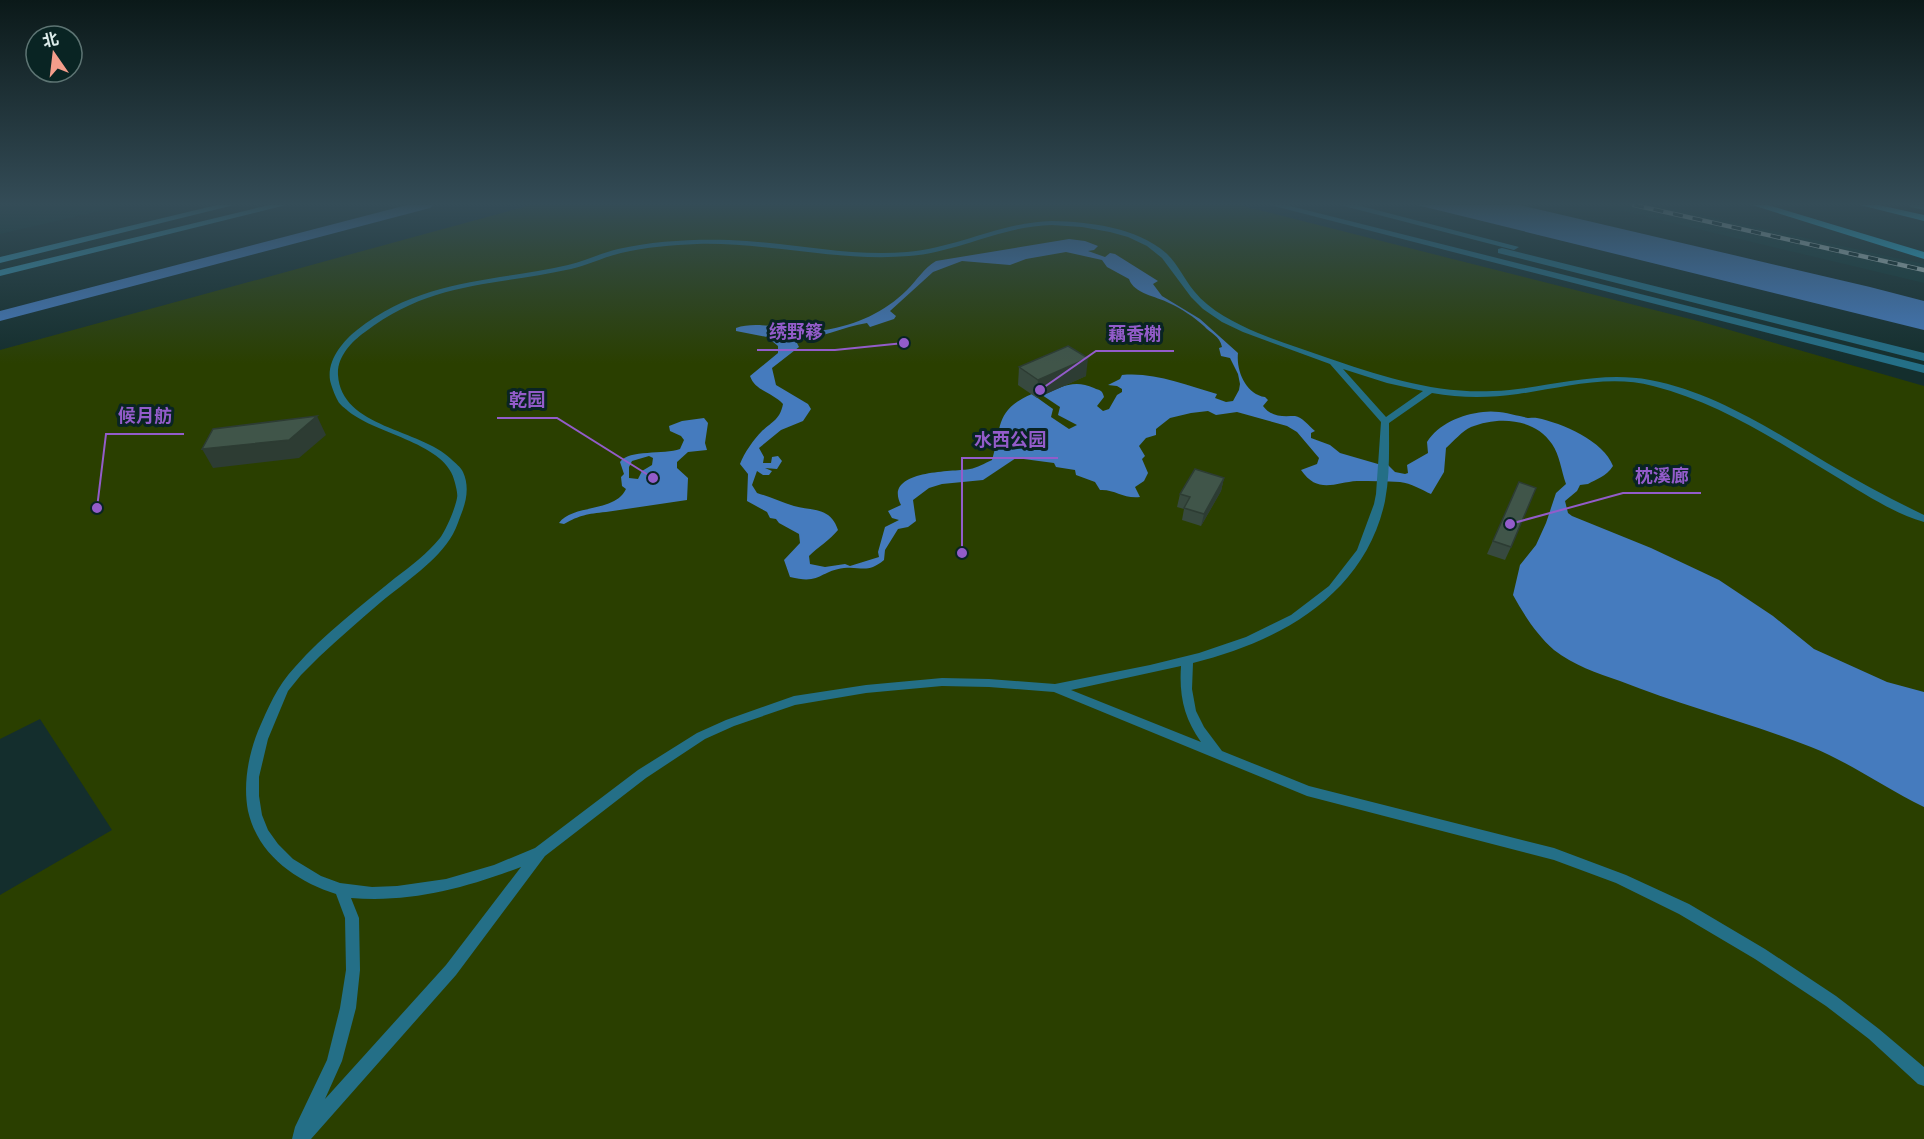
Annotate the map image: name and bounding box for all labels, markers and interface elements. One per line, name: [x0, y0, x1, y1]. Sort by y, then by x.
north arrow: [24, 24, 84, 84]
text: 北: [40, 29, 61, 51]
callout: 绣野簃: [757, 314, 835, 350]
callout: 藕香榭: [1096, 315, 1174, 351]
text: 绣野簃: [769, 321, 823, 343]
text: 藕香榭: [1108, 323, 1162, 345]
callout: 乾园: [497, 382, 557, 418]
text: 乾园: [509, 389, 545, 411]
callout: 候月舫: [106, 398, 184, 434]
text: 候月舫: [118, 405, 172, 427]
callout: 水西公园: [962, 422, 1058, 458]
text: 水西公园: [974, 429, 1046, 451]
callout: 枕溪廊: [1623, 457, 1701, 493]
text: 枕溪廊: [1635, 465, 1689, 487]

